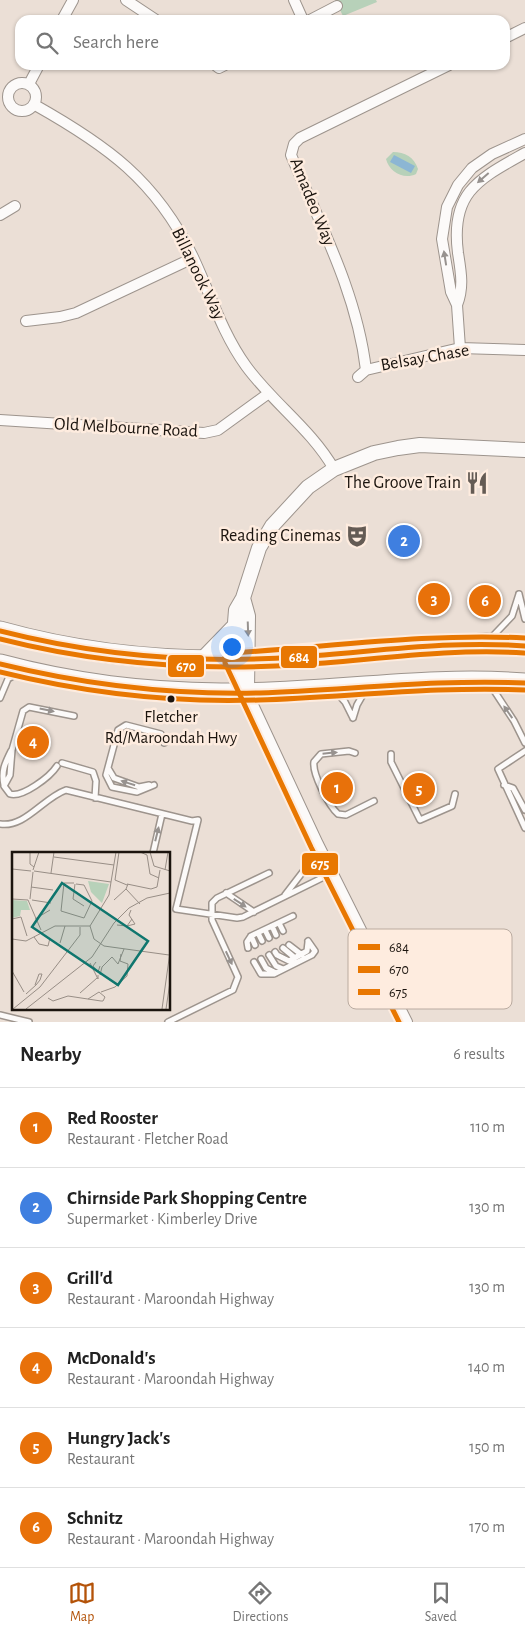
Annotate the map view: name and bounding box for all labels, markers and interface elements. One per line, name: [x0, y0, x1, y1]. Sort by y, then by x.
search box: [15, 15, 510, 70]
icon: search: [33, 29, 61, 57]
text: Search here: [73, 33, 159, 52]
street label: Amadeo Way: [286, 155, 338, 249]
one-way arrow: [477, 172, 490, 183]
street label: Billanook Way: [168, 225, 228, 323]
one-way arrow: [441, 250, 449, 266]
street label: Belsay Chase: [379, 341, 471, 375]
street label: Old Melbourne Road: [54, 415, 198, 441]
restaurant icon: The Groove Train: [464, 470, 490, 496]
place label: The Groove Train: [344, 474, 461, 492]
pin: 2: [388, 522, 420, 560]
theatre icon: Reading Cinemas: [344, 523, 370, 549]
place label: Reading Cinemas: [220, 527, 341, 545]
pin: 3: [418, 580, 450, 618]
pin: 6: [469, 582, 501, 620]
one-way arrow: [245, 621, 253, 637]
your location: [219, 634, 245, 660]
line badge: 684: [280, 645, 318, 669]
text: 684: [289, 651, 309, 665]
line badge: 670: [167, 654, 205, 678]
text: 670: [176, 660, 196, 674]
marker: Fletcher Rd/Maroondah Hwy: [166, 694, 176, 704]
one-way arrow: [503, 705, 513, 719]
one-way arrow: [39, 707, 55, 715]
place label: Fletcher Rd/Maroondah Hwy: [105, 708, 238, 747]
pin: 4: [17, 723, 49, 761]
one-way arrow: [322, 749, 338, 757]
pin: 1: [321, 769, 353, 807]
pin: 5: [403, 770, 435, 808]
one-way arrow: [120, 779, 135, 787]
one-way arrow: [153, 826, 161, 841]
inset map: [12, 852, 170, 1009]
line badge: 675: [301, 852, 339, 876]
text: 675: [311, 858, 329, 872]
one-way arrow: [234, 898, 247, 907]
legend: [348, 929, 512, 1009]
text: 684: [389, 941, 409, 955]
one-way arrow: [225, 951, 233, 965]
text: 670: [389, 963, 409, 977]
text: 675: [389, 986, 407, 1000]
text: Nearby: [20, 1044, 81, 1065]
text: 6 results: [453, 1046, 505, 1062]
text: Red Rooster: [67, 1109, 158, 1128]
text: 1: [33, 1119, 39, 1135]
text: 110 m: [470, 1119, 505, 1135]
text: Restaurant · Fletcher Road: [67, 1131, 228, 1147]
text: Chirnside Park Shopping Centre: [67, 1189, 307, 1208]
text: 2: [32, 1199, 40, 1215]
text: 130 m: [469, 1199, 505, 1215]
text: Supermarket · Kimberley Drive: [67, 1211, 257, 1227]
text: Grill'd: [67, 1269, 113, 1288]
text: 3: [33, 1279, 39, 1295]
text: 130 m: [469, 1279, 505, 1295]
text: Restaurant · Maroondah Highway: [67, 1291, 274, 1307]
text: McDonald's: [67, 1349, 156, 1368]
text: 4: [32, 1359, 40, 1375]
text: 140 m: [468, 1359, 505, 1375]
text: Restaurant · Maroondah Highway: [67, 1371, 274, 1387]
text: Hungry Jack's: [67, 1429, 170, 1448]
text: 5: [33, 1439, 39, 1455]
text: 150 m: [469, 1439, 505, 1455]
text: Restaurant: [67, 1451, 135, 1467]
text: Schnitz: [67, 1509, 123, 1528]
text: 6: [32, 1519, 40, 1535]
text: 170 m: [469, 1519, 505, 1535]
text: Restaurant · Maroondah Highway: [67, 1531, 274, 1547]
tab: Map: [68, 1579, 96, 1626]
tab: Directions: [233, 1579, 288, 1626]
tab: Saved: [425, 1579, 457, 1626]

